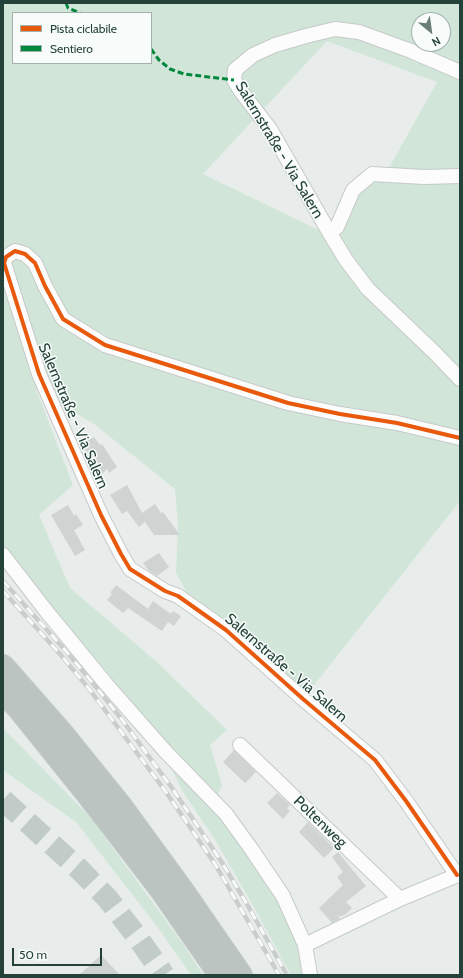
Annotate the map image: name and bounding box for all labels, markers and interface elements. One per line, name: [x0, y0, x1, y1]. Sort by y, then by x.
legend: [12, 12, 152, 64]
north arrow: [411, 12, 451, 52]
text: Pista ciclabile: [50, 21, 117, 36]
text: N: [430, 34, 443, 50]
text: Sentiero: [50, 41, 93, 56]
street label: Salernstraße - Via Salern: [231, 78, 327, 222]
street label: Salernstraße - Via Salern: [34, 340, 112, 492]
street label: Salernstraße - Via Salern: [221, 610, 351, 726]
street label: Poltenweg: [290, 792, 350, 852]
scale bar: [14, 940, 104, 966]
text: 50 m: [19, 947, 47, 962]

